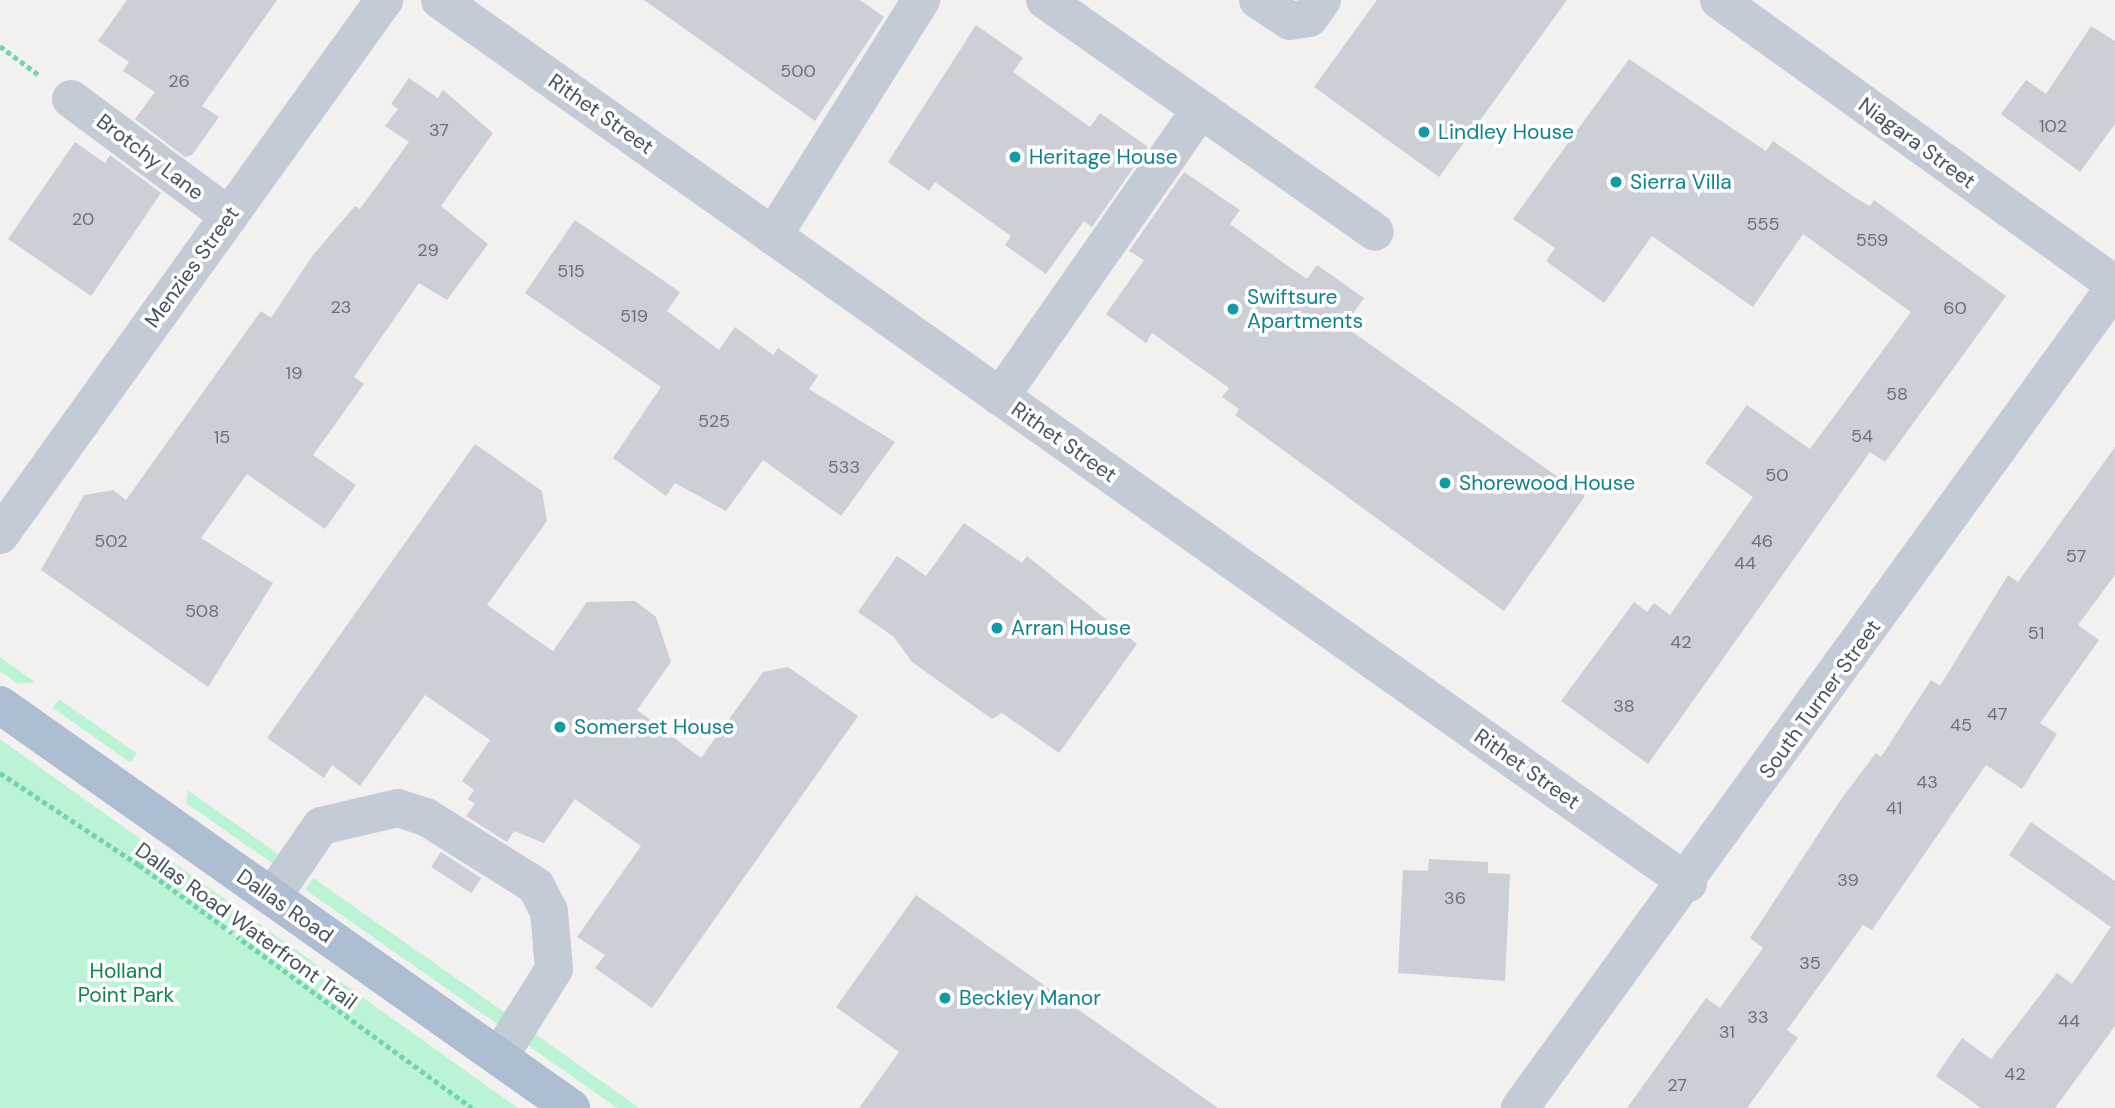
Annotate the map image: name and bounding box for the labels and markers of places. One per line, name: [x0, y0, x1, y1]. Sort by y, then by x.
place label: Lindley House: [1438, 119, 1574, 145]
marker: Lindley House: [1416, 124, 1432, 140]
place label: Heritage House: [1029, 144, 1178, 170]
marker: Heritage House: [1007, 149, 1023, 165]
place label: Sierra Villa: [1630, 169, 1732, 195]
marker: Sierra Villa: [1608, 174, 1624, 190]
place label: Swiftsure Apartments: [1247, 284, 1363, 334]
marker: Swiftsure Apartments: [1225, 301, 1241, 317]
place label: Shorewood House: [1459, 470, 1635, 496]
marker: Shorewood House: [1437, 475, 1453, 491]
place label: Arran House: [1011, 615, 1131, 641]
marker: Arran House: [989, 620, 1005, 636]
place label: Somerset House: [574, 714, 734, 740]
marker: Somerset House: [552, 719, 568, 735]
place label: Beckley Manor: [959, 985, 1101, 1011]
marker: Beckley Manor: [937, 990, 953, 1006]

